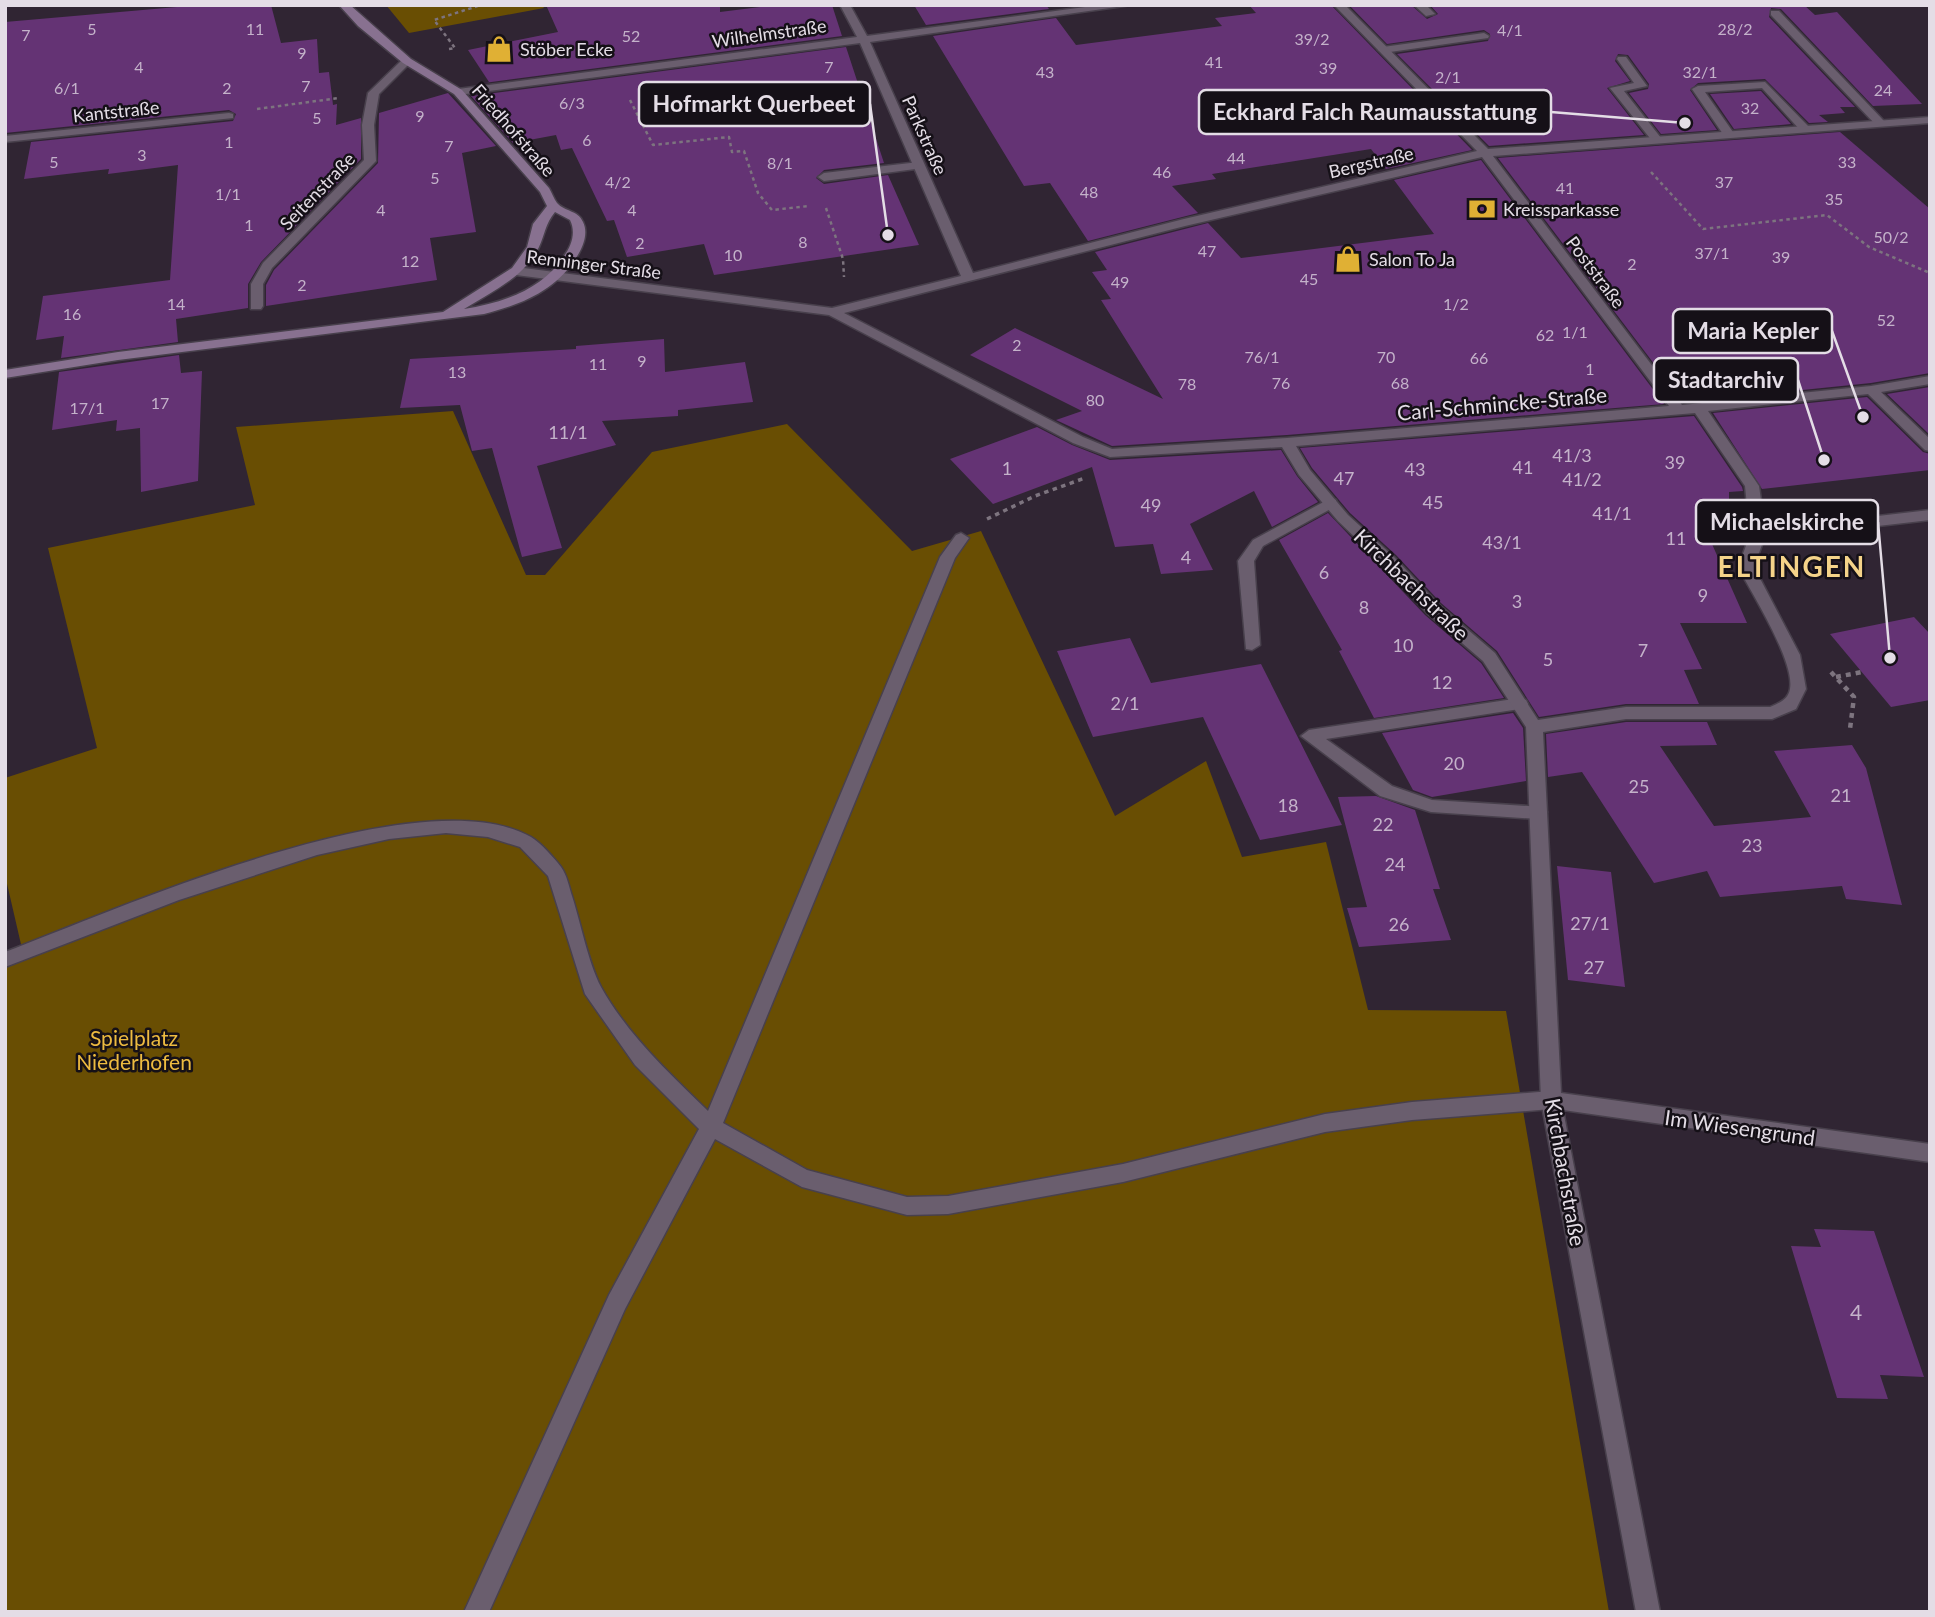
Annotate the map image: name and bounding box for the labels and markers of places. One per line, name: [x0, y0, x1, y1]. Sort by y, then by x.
shop icon: Stöber Ecke: [484, 34, 514, 64]
place label: Stöber Ecke: [520, 38, 613, 60]
callout: Hofmarkt Querbeet: [639, 82, 870, 126]
callout: Eckhard Falch Raumausstattung: [1199, 90, 1551, 134]
bank icon: Kreissparkasse: [1467, 194, 1497, 224]
place label: Kreissparkasse: [1503, 198, 1619, 220]
shop icon: Salon To Ja: [1333, 244, 1363, 274]
place label: Salon To Ja: [1369, 248, 1455, 270]
callout: Maria Kepler: [1673, 309, 1832, 353]
callout: Stadtarchiv: [1654, 358, 1798, 402]
callout: Michaelskirche: [1696, 500, 1878, 544]

